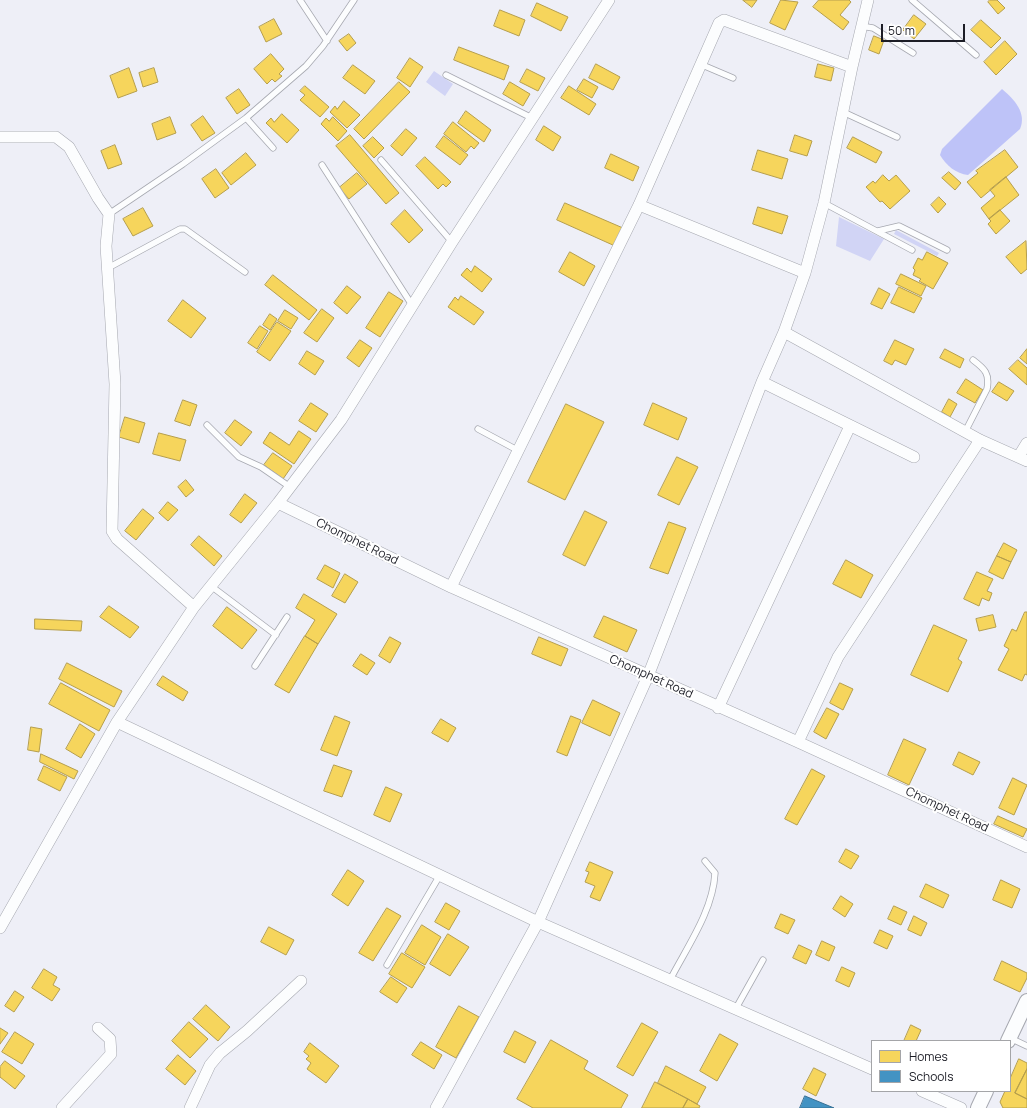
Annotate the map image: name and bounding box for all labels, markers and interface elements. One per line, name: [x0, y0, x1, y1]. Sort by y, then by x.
scale bar: [883, 16, 967, 42]
text: 50 m: [888, 22, 915, 39]
street label: Chomphet Road: [313, 516, 401, 568]
street label: Chomphet Road: [607, 652, 695, 702]
street label: Chomphet Road: [903, 784, 991, 836]
legend: [871, 1040, 1011, 1092]
text: Homes: [909, 1048, 948, 1065]
text: Schools: [909, 1068, 953, 1085]

